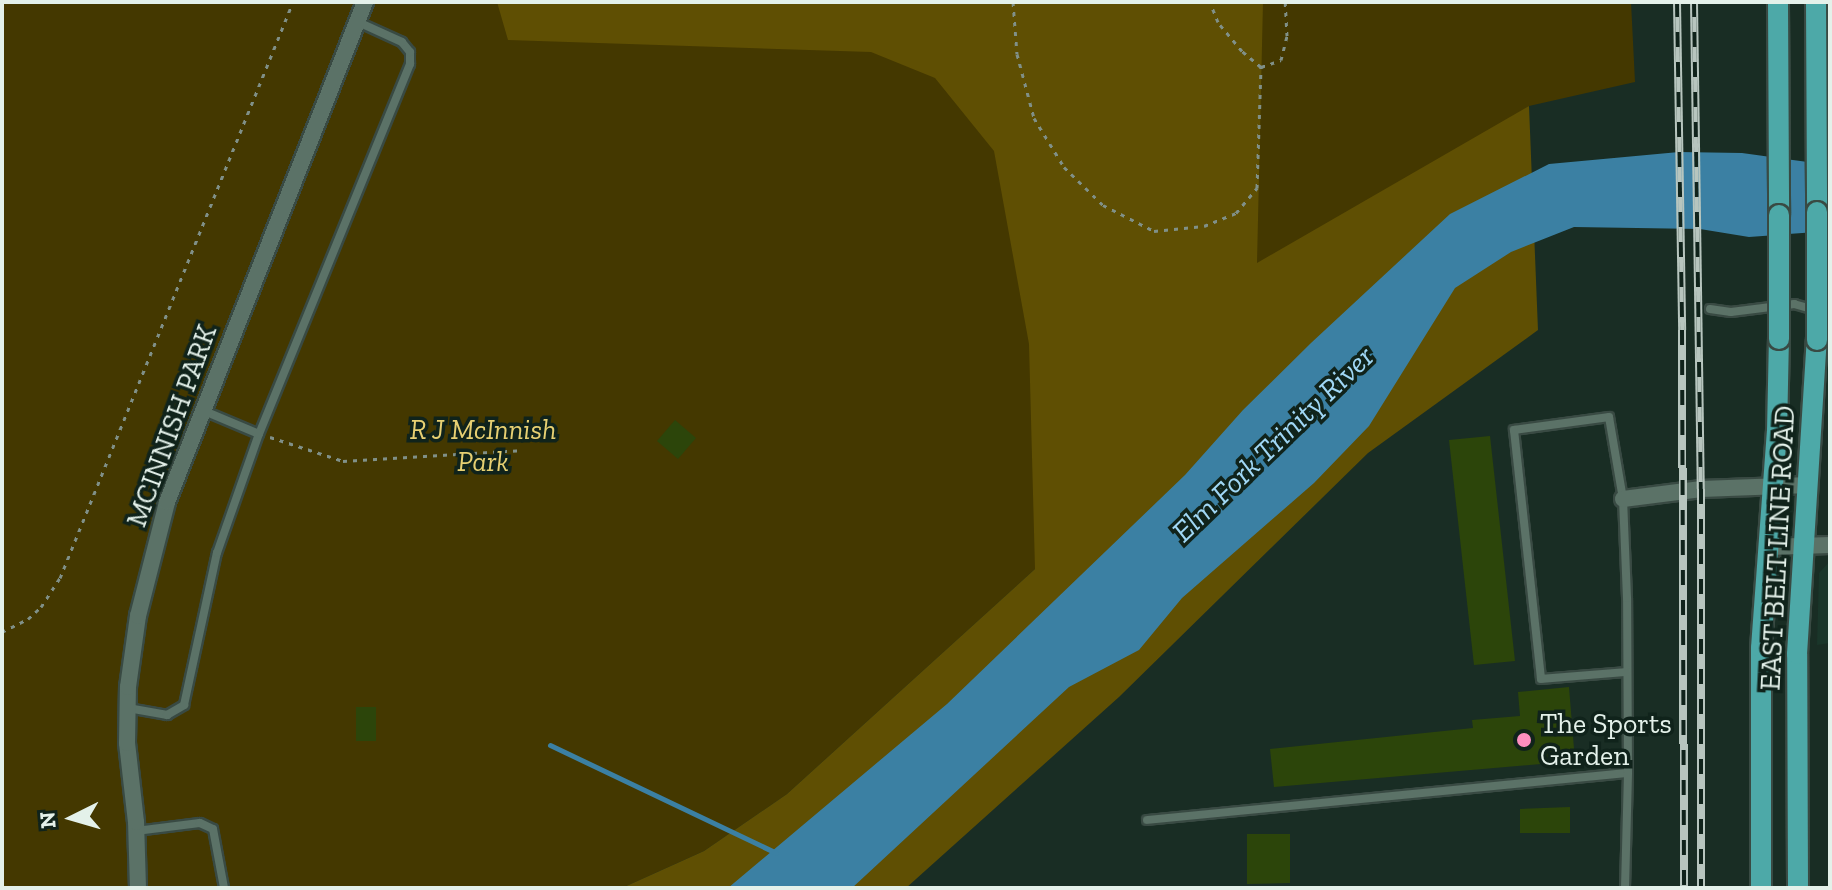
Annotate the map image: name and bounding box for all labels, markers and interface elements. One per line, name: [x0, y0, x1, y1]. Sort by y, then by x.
street label: MCINNISH PARK: [120, 321, 224, 531]
water label: Elm Fork Trinity River: [1164, 338, 1382, 550]
street label: EAST BELT LINE ROAD: [1754, 404, 1802, 692]
park label: R J McInnish Park: [409, 413, 557, 479]
place label: The Sports Garden: [1540, 707, 1672, 773]
marker: The Sports Garden: [1515, 731, 1533, 749]
north arrow: [32, 778, 112, 858]
text: N: [33, 811, 62, 830]

